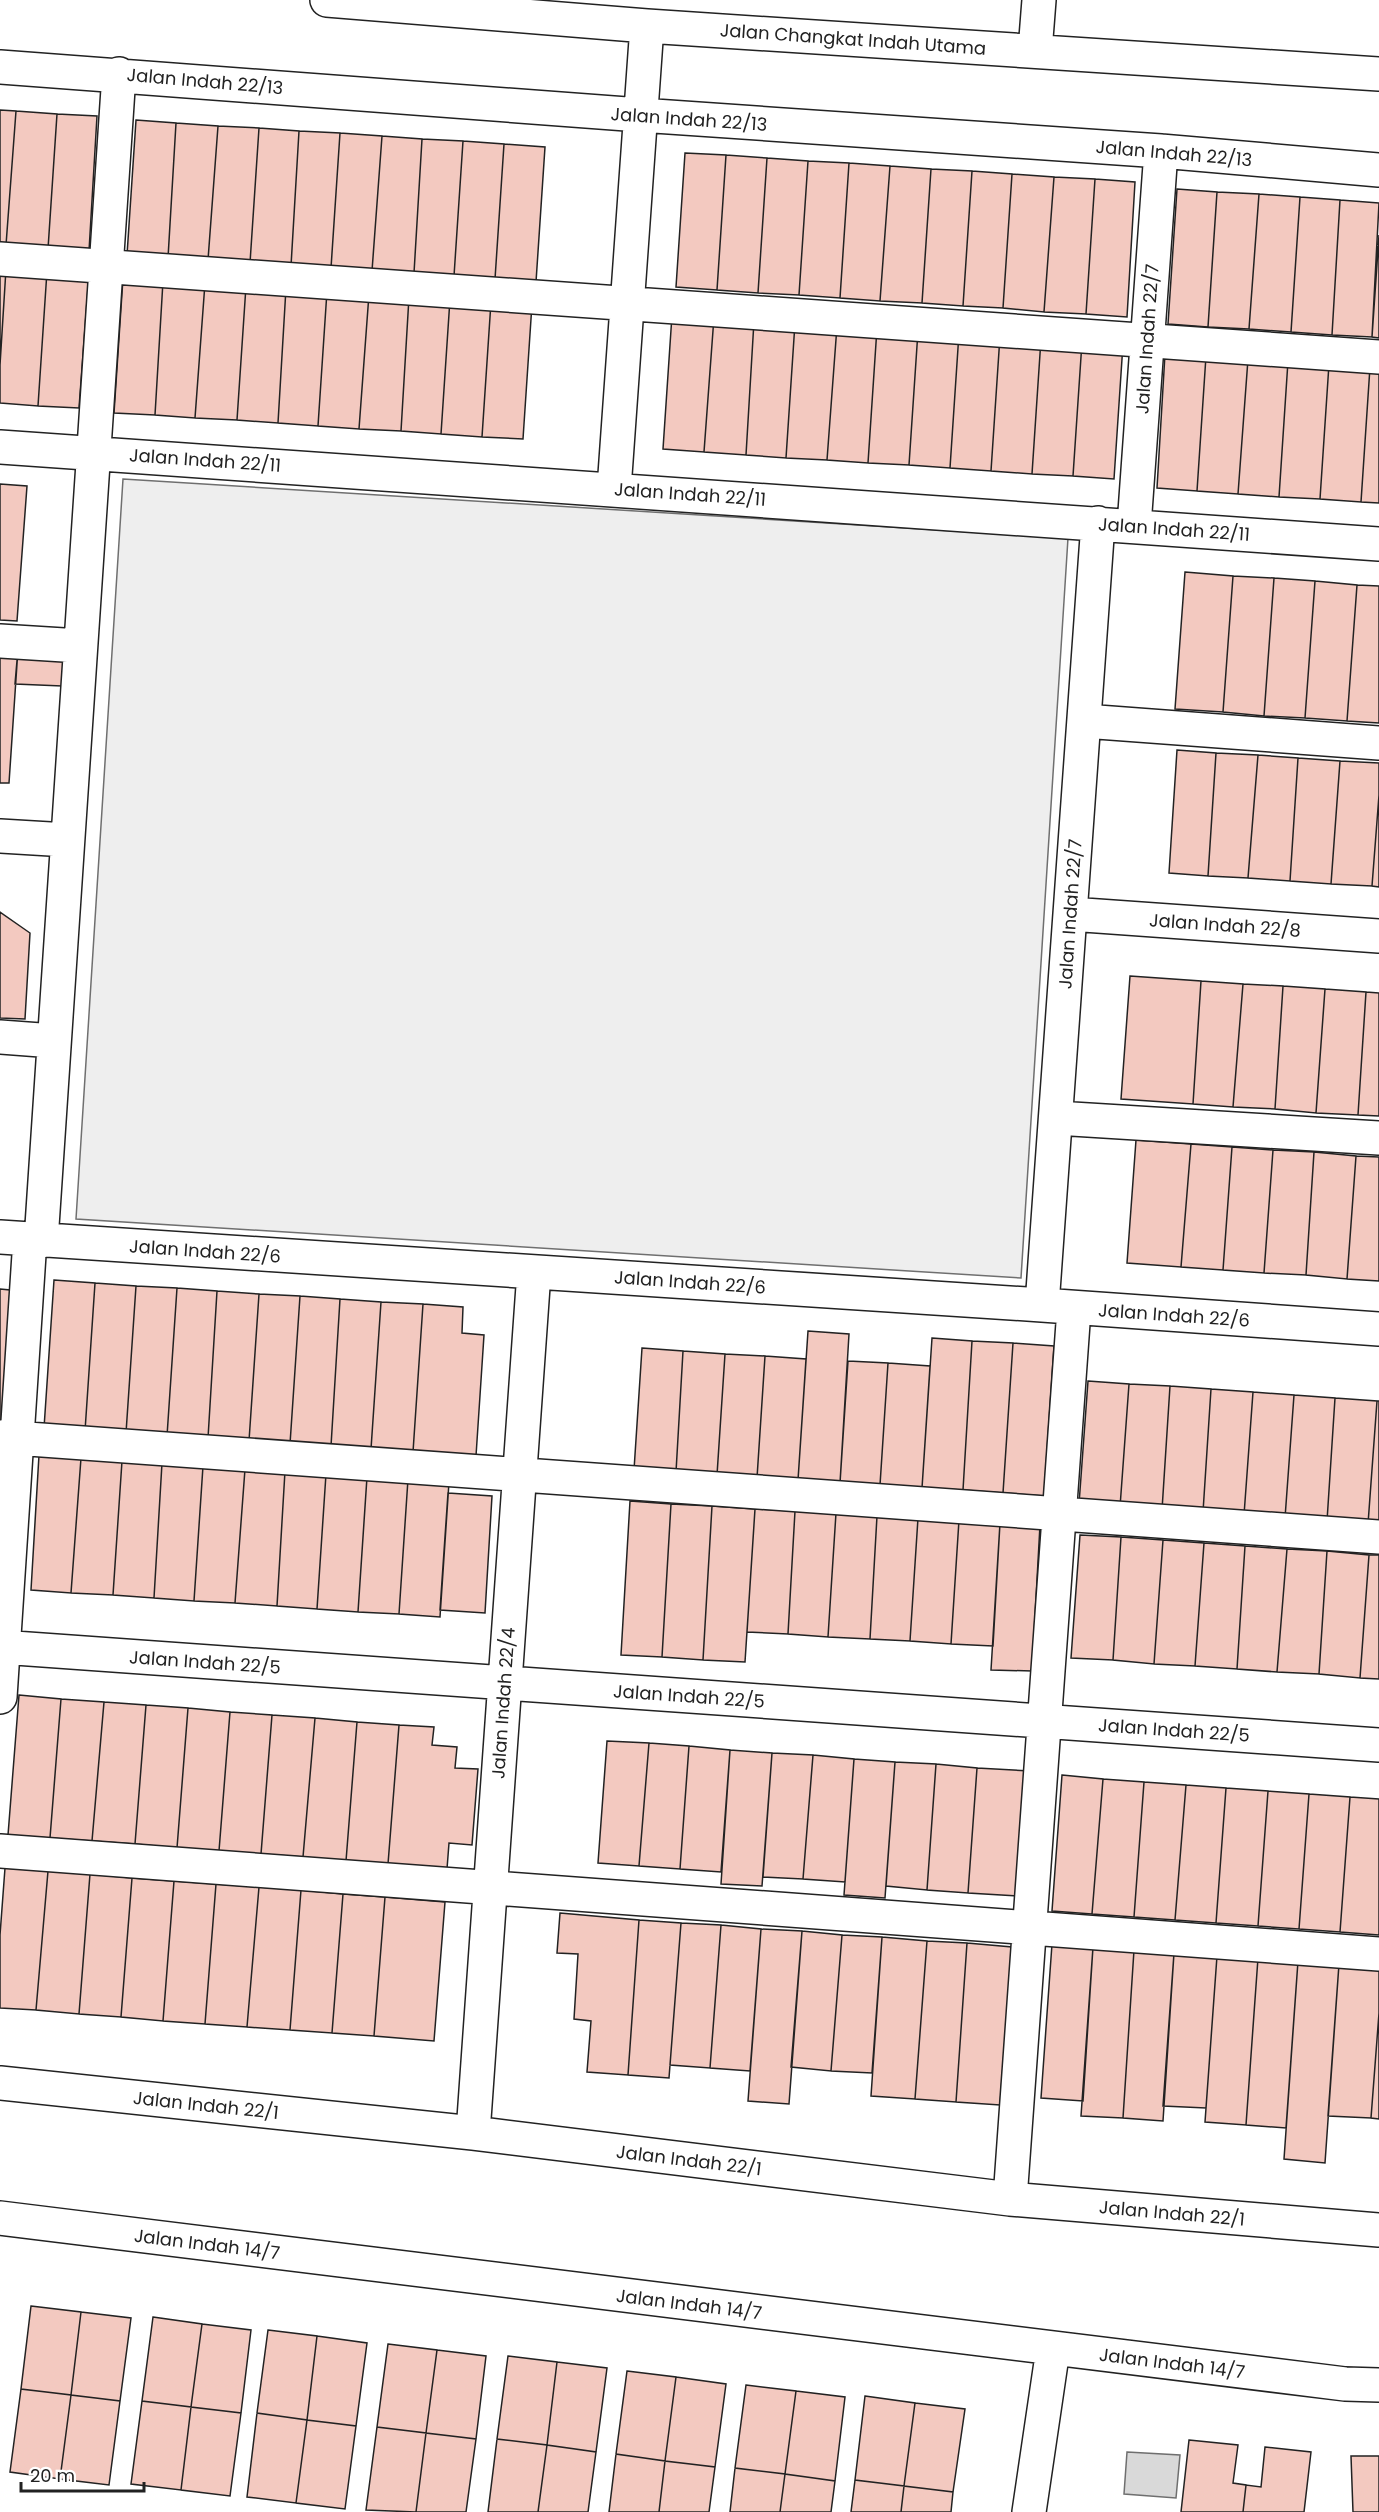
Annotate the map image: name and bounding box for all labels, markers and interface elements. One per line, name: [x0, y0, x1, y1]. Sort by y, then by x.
street label: Jalan Changkat Indah Utama: [719, 17, 987, 61]
street label: Jalan Indah 22/13: [126, 62, 284, 100]
street label: Jalan Indah 22/13: [610, 101, 768, 137]
street label: Jalan Indah 22/13: [1095, 134, 1253, 172]
street label: Jalan Indah 22/7: [1129, 263, 1165, 415]
street label: Jalan Indah 22/11: [128, 442, 282, 478]
street label: Jalan Indah 22/11: [613, 476, 767, 512]
street label: Jalan Indah 22/11: [1097, 511, 1251, 547]
street label: Jalan Indah 22/7: [1052, 838, 1088, 990]
street label: Jalan Indah 22/8: [1148, 907, 1302, 943]
street label: Jalan Indah 22/6: [128, 1233, 282, 1269]
street label: Jalan Indah 22/6: [613, 1264, 767, 1300]
street label: Jalan Indah 22/6: [1097, 1297, 1251, 1333]
street label: Jalan Indah 22/4: [485, 1626, 521, 1780]
street label: Jalan Indah 22/5: [128, 1644, 282, 1680]
street label: Jalan Indah 22/5: [612, 1678, 766, 1714]
street label: Jalan Indah 22/5: [1097, 1712, 1251, 1748]
street label: Jalan Indah 22/1: [132, 2085, 280, 2125]
street label: Jalan Indah 22/1: [615, 2139, 763, 2181]
street label: Jalan Indah 22/1: [1098, 2194, 1246, 2232]
street label: Jalan Indah 14/7: [133, 2223, 282, 2265]
street label: Jalan Indah 14/7: [615, 2283, 764, 2325]
street label: Jalan Indah 14/7: [1098, 2342, 1247, 2384]
scale bar: [21, 2455, 144, 2493]
text: 20 m: [30, 2463, 75, 2488]

